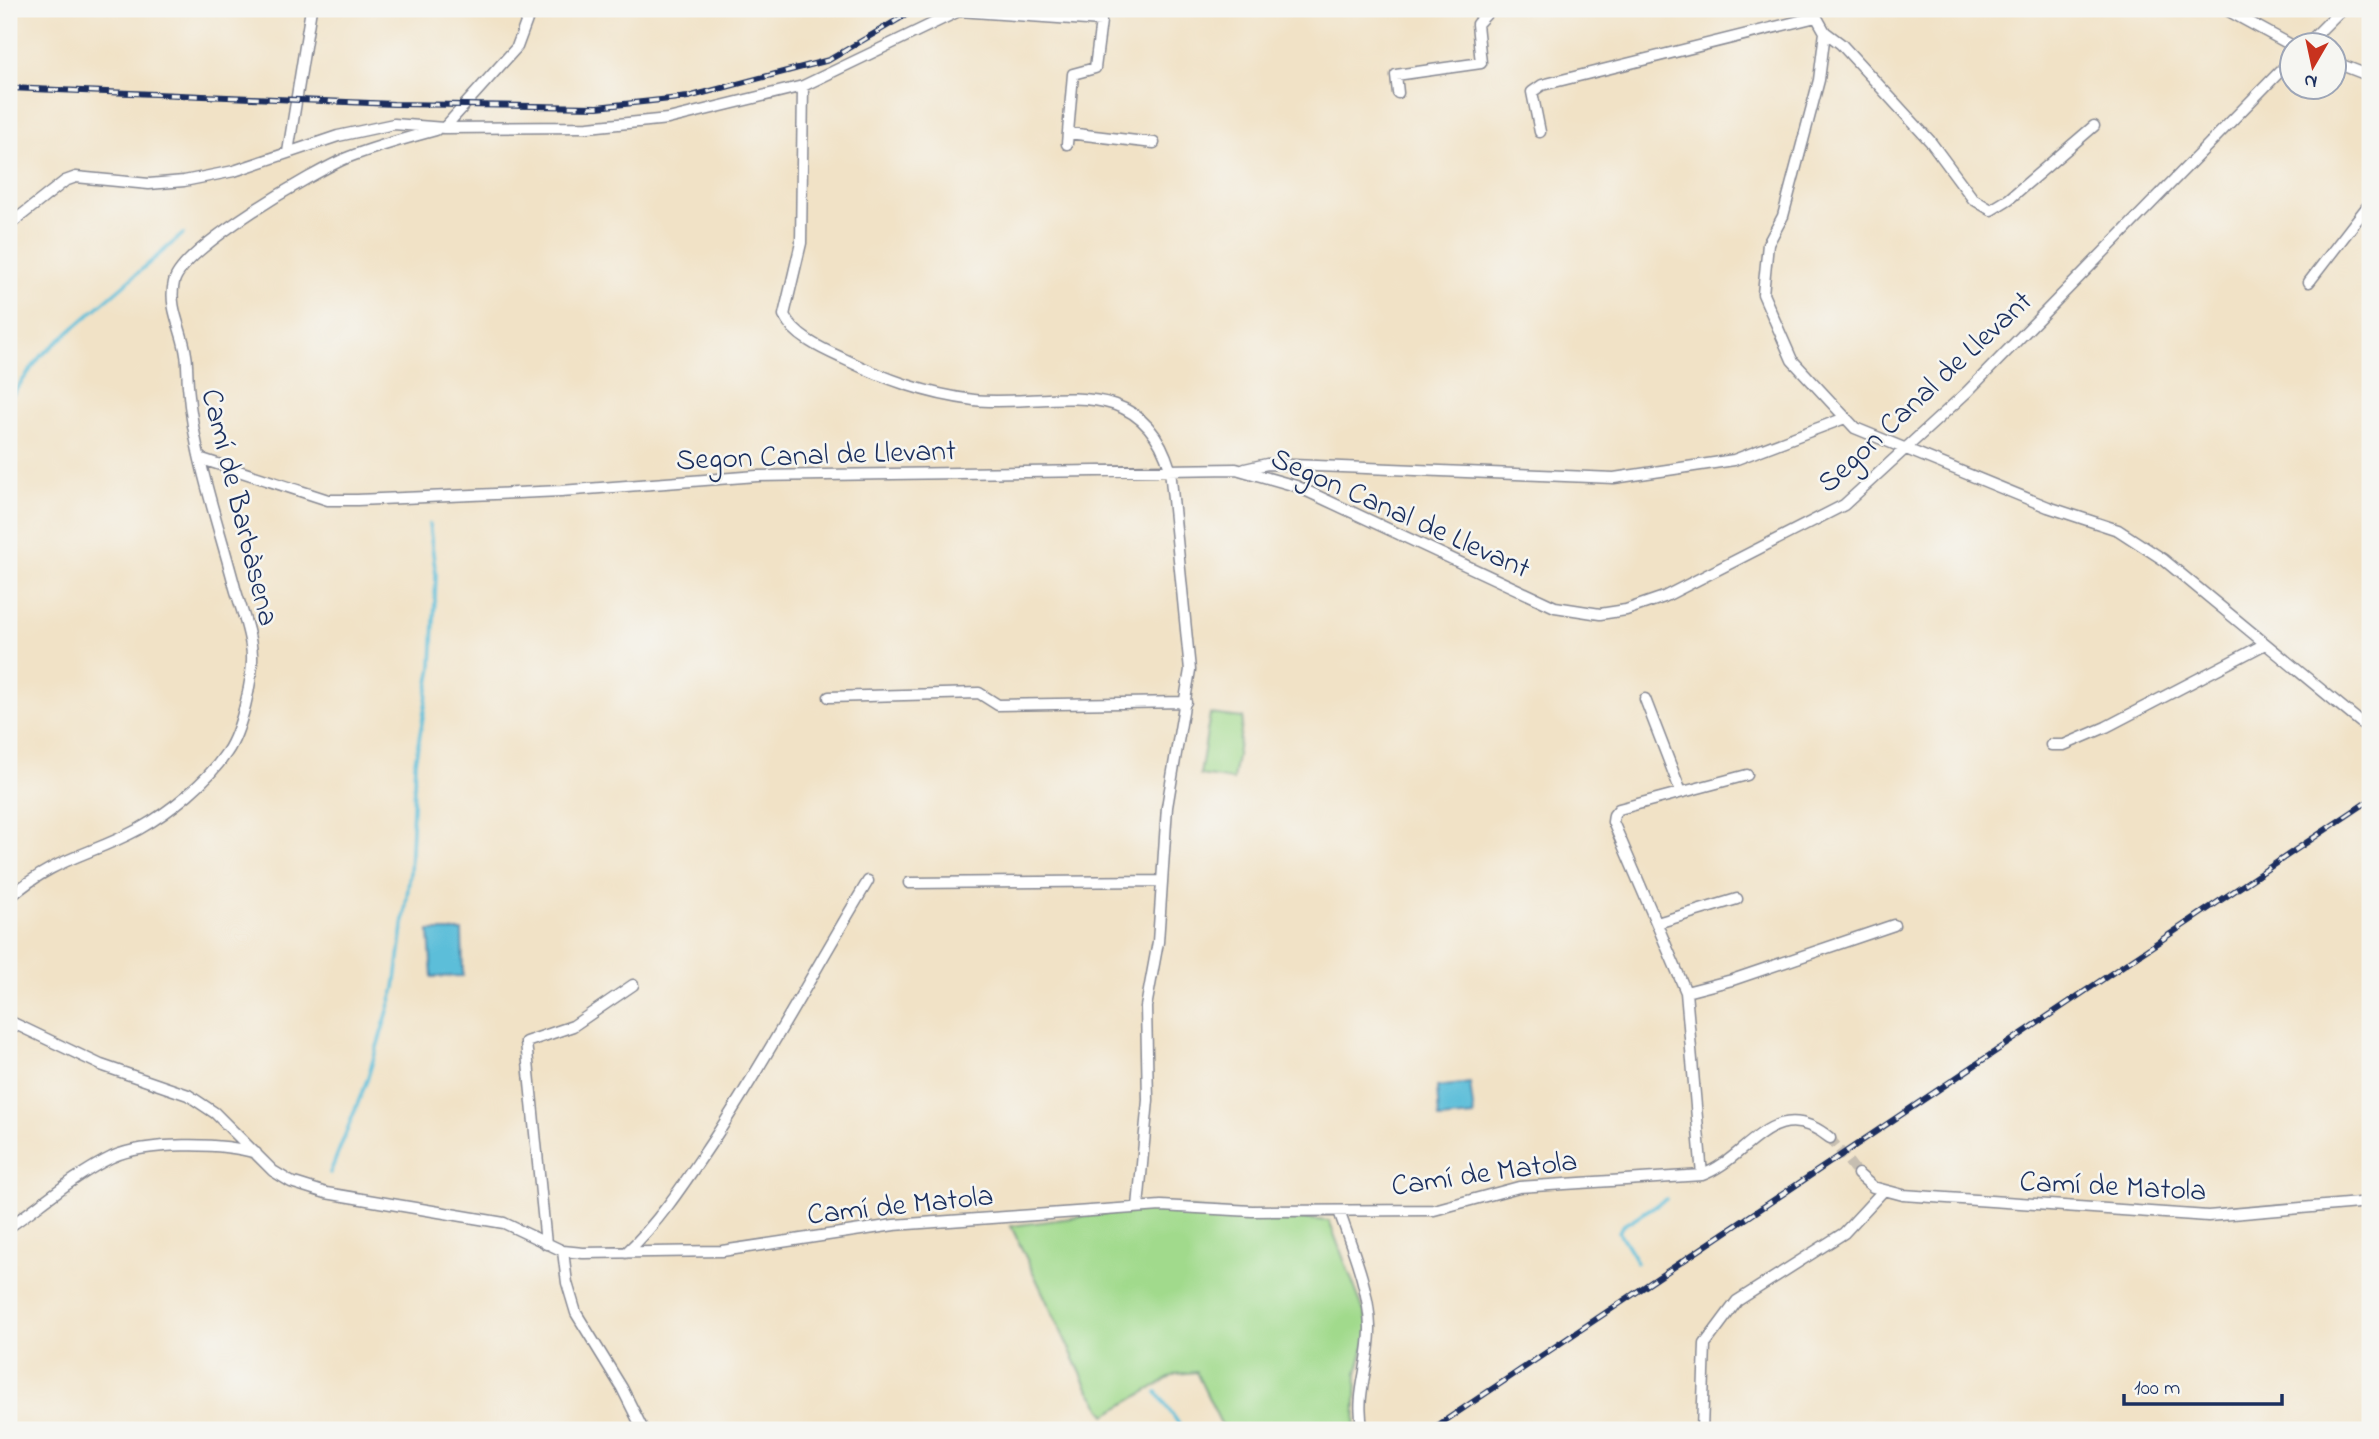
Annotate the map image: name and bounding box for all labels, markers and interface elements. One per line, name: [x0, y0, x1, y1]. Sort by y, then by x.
north arrow: [2278, 32, 2348, 102]
text: N: [2302, 66, 2319, 95]
street label: Segon Canal de Llevant: [1809, 282, 2044, 505]
street label: Camí de Barbàsena: [187, 384, 289, 631]
street label: Segon Canal de Llevant: [675, 430, 957, 484]
street label: Segon Canal de Llevant: [1263, 438, 1537, 592]
street label: Camí de Matola: [1389, 1140, 1580, 1210]
street label: Camí de Matola: [2018, 1161, 2207, 1215]
street label: Camí de Matola: [805, 1175, 996, 1239]
scale bar: [2124, 1362, 2281, 1406]
text: 100 m: [2134, 1374, 2180, 1404]

